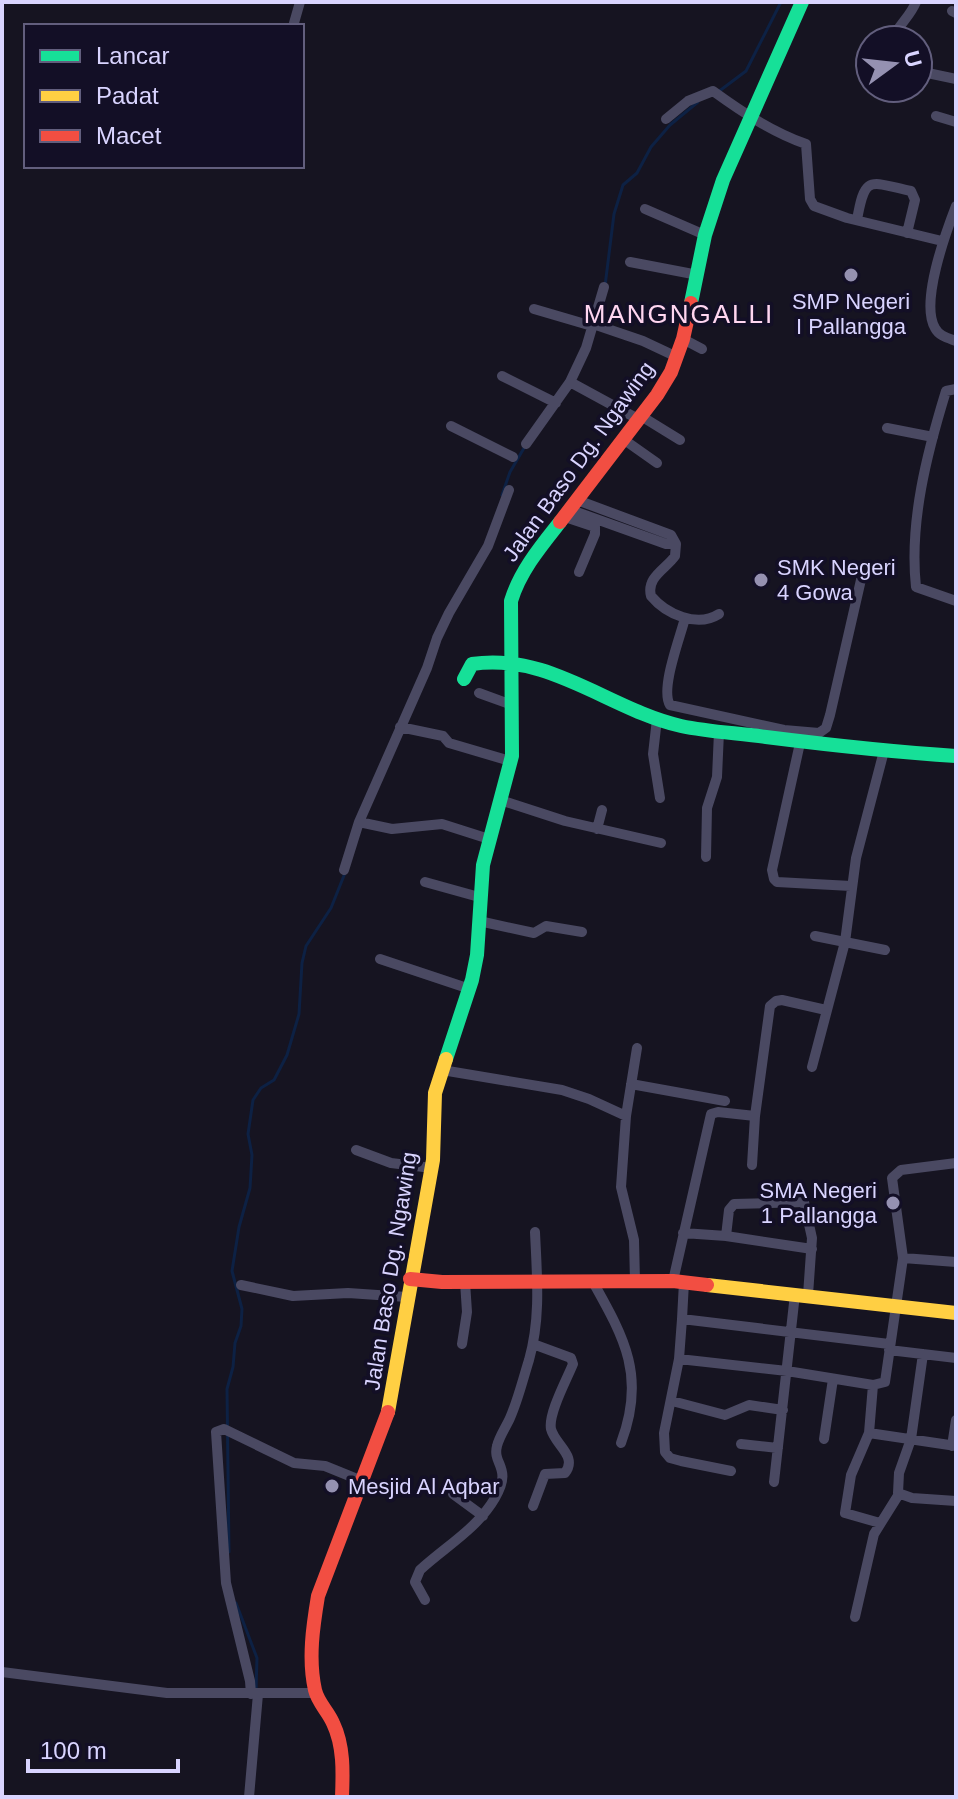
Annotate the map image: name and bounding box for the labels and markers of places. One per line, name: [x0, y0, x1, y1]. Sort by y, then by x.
marker: SMP Negeri I Pallangga: [842, 266, 860, 284]
place label: SMP Negeri I Pallangga: [792, 289, 910, 339]
place label: SMK Negeri 4 Gowa: [777, 555, 896, 605]
marker: SMK Negeri 4 Gowa: [752, 571, 770, 589]
place label: SMA Negeri 1 Pallangga: [760, 1178, 878, 1228]
marker: SMA Negeri 1 Pallangga: [884, 1194, 902, 1212]
place label: Mesjid Al Aqbar: [348, 1474, 500, 1499]
marker: Mesjid Al Aqbar: [323, 1477, 341, 1495]

